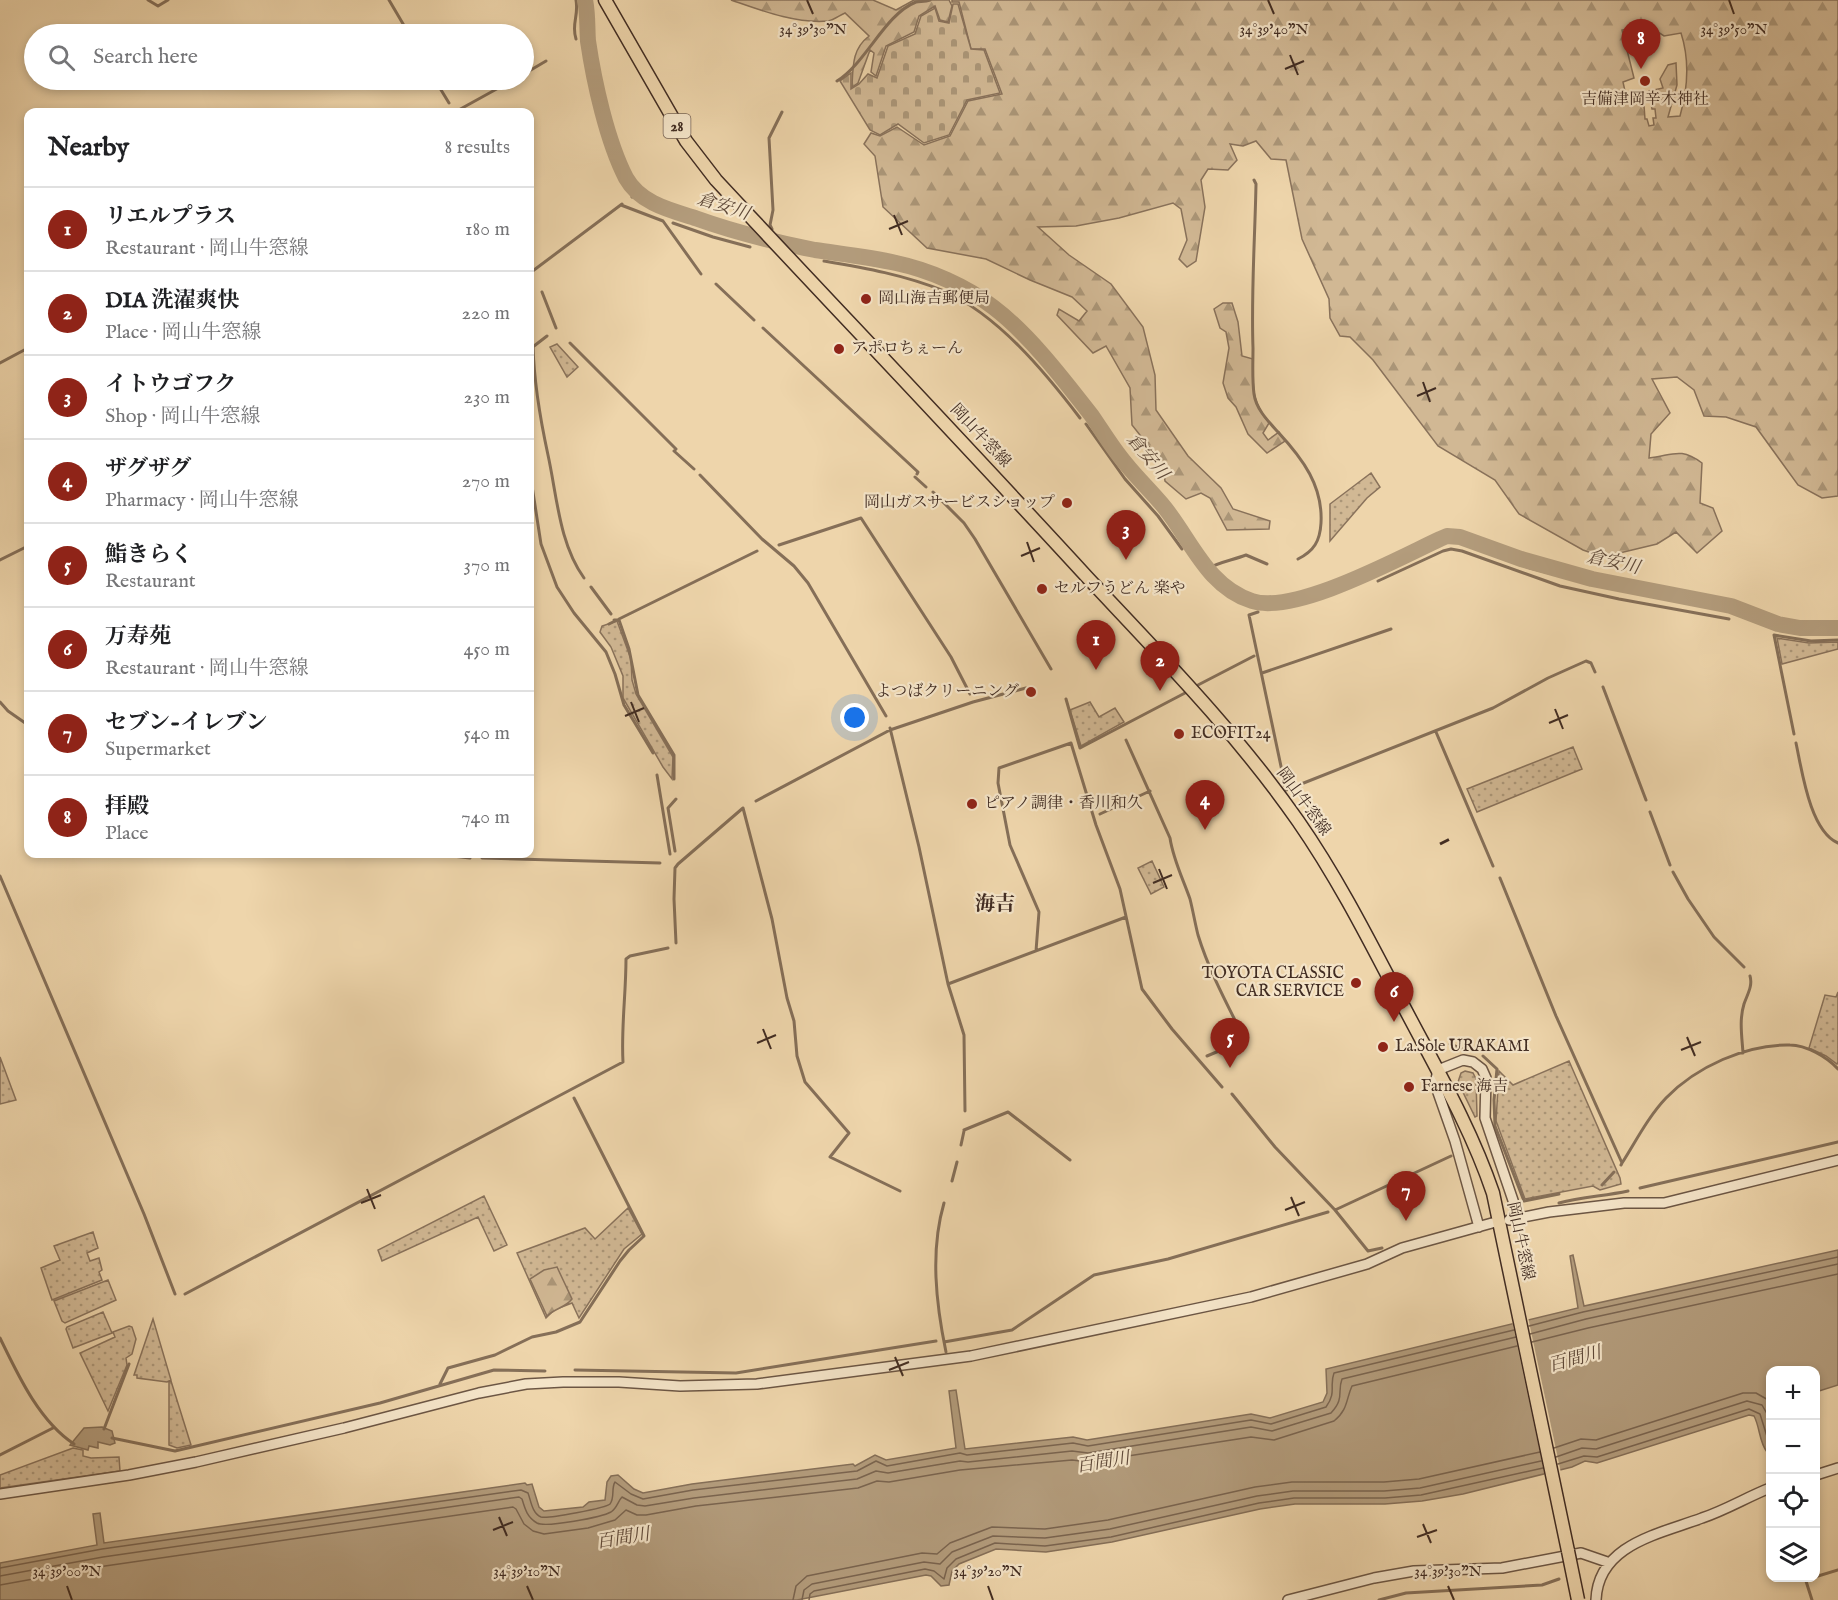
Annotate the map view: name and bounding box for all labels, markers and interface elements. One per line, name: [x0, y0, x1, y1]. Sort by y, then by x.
text: 34°39'30"N: [779, 20, 847, 39]
text: 34°39'40"N: [1239, 20, 1309, 39]
pin: 8: [1622, 20, 1660, 69]
text: 34°39'50"N: [1700, 20, 1768, 39]
search box: [24, 24, 534, 90]
icon: search: [45, 41, 78, 74]
text: Search here: [93, 43, 198, 71]
marker: 吉備津岡辛木神社: [1638, 74, 1652, 88]
place label: 吉備津岡辛木神社: [1581, 90, 1709, 110]
road number: 28: [664, 114, 690, 138]
text: Nearby: [48, 131, 129, 164]
text: 8 results: [444, 135, 510, 160]
water label: 倉安川: [694, 188, 754, 227]
text: リエルプラス: [105, 203, 236, 231]
text: 1: [64, 217, 71, 242]
text: 180 m: [465, 217, 510, 242]
text: Restaurant · 岡山牛窓線: [105, 236, 309, 261]
text: DIA 洗濯爽快: [105, 287, 240, 315]
place label: 岡山海吉郵便局: [878, 289, 990, 309]
marker: 岡山海吉郵便局: [859, 292, 873, 306]
text: 2: [63, 301, 72, 326]
text: 220 m: [462, 301, 510, 326]
text: Place · 岡山牛窓線: [105, 320, 262, 345]
place label: アポロちぇーん: [851, 339, 963, 359]
marker: アポロちぇーん: [832, 342, 846, 356]
text: イトウゴフク: [105, 371, 236, 399]
text: 3: [64, 385, 71, 410]
text: 230 m: [464, 385, 510, 410]
street label: 岡山牛窓線: [945, 400, 1015, 472]
text: Shop · 岡山牛窓線: [105, 404, 261, 429]
water label: 倉安川: [1121, 429, 1174, 487]
text: ザグザグ: [105, 455, 191, 483]
text: 4: [63, 469, 72, 494]
text: 270 m: [462, 469, 510, 494]
text: Pharmacy · 岡山牛窓線: [105, 488, 299, 513]
place label: 岡山ガスサービスショップ: [864, 493, 1055, 513]
marker: 岡山ガスサービスショップ: [1060, 496, 1074, 510]
pin: 3: [1106, 510, 1146, 560]
text: 鮨きらく: [105, 541, 193, 569]
water label: 倉安川: [1584, 546, 1644, 581]
text: 5: [64, 553, 71, 578]
text: 370 m: [464, 553, 510, 578]
text: Restaurant: [105, 569, 196, 594]
place label: セルフうどん 楽や: [1054, 579, 1186, 599]
marker: セルフうどん 楽や: [1035, 582, 1049, 596]
pin: 1: [1076, 620, 1116, 670]
text: 万寿苑: [105, 623, 171, 651]
text: 6: [63, 637, 72, 662]
text: 450 m: [463, 637, 510, 662]
pin: 2: [1140, 642, 1180, 691]
text: Restaurant · 岡山牛窓線: [105, 656, 309, 681]
place label: よつばクリーニング: [875, 682, 1019, 702]
marker: よつばクリーニング: [1024, 685, 1038, 699]
your location: [840, 703, 869, 732]
text: セブン-イレブン: [105, 709, 267, 737]
text: 7: [63, 721, 72, 746]
text: 540 m: [463, 721, 510, 746]
place label: ECOFIT24: [1191, 724, 1271, 744]
marker: ECOFIT24: [1172, 727, 1186, 741]
text: Supermarket: [105, 737, 211, 762]
street label: 岡山牛窓線: [1271, 764, 1335, 840]
pin: 4: [1186, 780, 1224, 830]
text: 拝殿: [105, 793, 149, 821]
place label: ピアノ調律・香川和久: [984, 794, 1143, 814]
marker: ピアノ調律・香川和久: [965, 797, 979, 811]
text: 8: [64, 805, 71, 830]
text: 740 m: [461, 805, 510, 830]
text: Place: [105, 821, 148, 846]
district label: 海吉: [975, 892, 1015, 917]
place label: TOYOTA CLASSIC CAR SERVICE: [1202, 964, 1344, 1002]
pin: 6: [1374, 972, 1414, 1022]
marker: TOYOTA CLASSIC CAR SERVICE: [1349, 976, 1363, 990]
pin: 5: [1210, 1018, 1250, 1068]
place label: La.Sole URAKAMI: [1395, 1037, 1530, 1057]
marker: La.Sole URAKAMI: [1376, 1040, 1390, 1054]
place label: Farnese 海吉: [1421, 1077, 1508, 1097]
marker: Farnese 海吉: [1402, 1080, 1416, 1094]
pin: 7: [1386, 1172, 1426, 1221]
street label: 岡山牛窓線: [1502, 1200, 1538, 1282]
water label: 百間川: [1546, 1341, 1606, 1378]
map controls: [1766, 1366, 1820, 1582]
button: +: [1766, 1366, 1820, 1420]
button: −: [1766, 1420, 1820, 1474]
water label: 百間川: [1075, 1447, 1133, 1479]
button: locate: [1766, 1474, 1820, 1528]
water label: 百間川: [595, 1523, 653, 1555]
button: layers: [1766, 1528, 1820, 1582]
text: 34°39'00"N: [32, 1562, 102, 1581]
text: 34°39'10"N: [493, 1562, 561, 1581]
text: 34°39'20"N: [954, 1562, 1022, 1581]
text: 34°39'30"N: [1414, 1562, 1482, 1581]

